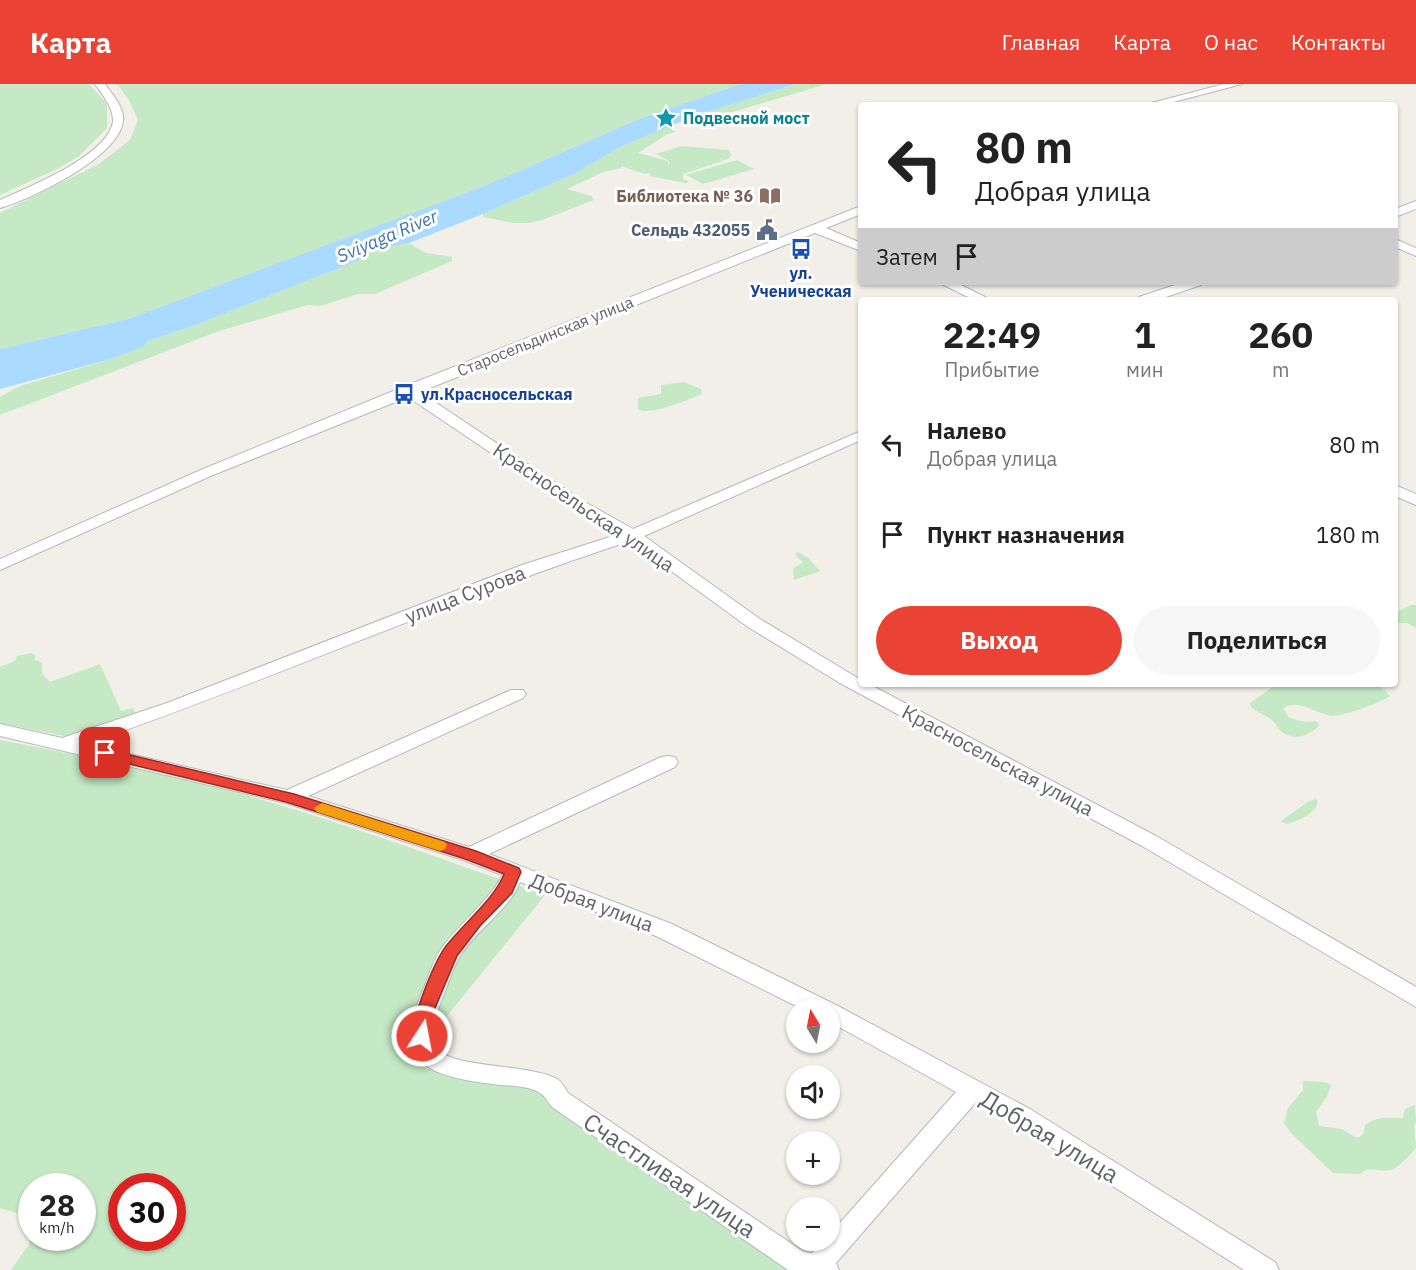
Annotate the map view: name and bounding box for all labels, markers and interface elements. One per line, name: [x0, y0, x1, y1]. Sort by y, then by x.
text: Карта: [30, 24, 111, 61]
text: Главная: [1002, 28, 1080, 56]
text: Карта: [1113, 28, 1171, 56]
text: О нас: [1204, 28, 1258, 56]
text: Контакты: [1291, 28, 1386, 56]
place icon: Подвесной мост: [654, 106, 678, 130]
place label: Подвесной мост: [683, 108, 810, 128]
text: 80 m: [975, 120, 1073, 175]
icon: left: [876, 126, 954, 204]
text: Добрая улица: [975, 173, 1151, 208]
library icon: Библиотека № 36: [758, 184, 782, 208]
place label: Библиотека № 36: [616, 186, 753, 206]
water label: Sviyaga River: [333, 204, 441, 268]
public building icon: Сельдь 432055: [755, 218, 779, 242]
place label: Сельдь 432055: [631, 220, 750, 240]
bus stop icon: ул. Ученическая: [789, 237, 813, 261]
icon: arrive: [950, 240, 983, 273]
text: Затем: [876, 242, 938, 271]
place label: ул. Ученическая: [750, 263, 852, 301]
street label: Старосельдинская улица: [454, 291, 637, 381]
text: 22:49: [943, 311, 1041, 358]
text: 1: [1134, 311, 1156, 358]
text: 260: [1248, 311, 1313, 358]
text: Прибытие: [944, 356, 1040, 383]
text: мин: [1126, 356, 1163, 383]
text: m: [1272, 356, 1289, 383]
bus stop icon: ул.Красносельская: [392, 382, 416, 406]
place label: ул.Красносельская: [421, 384, 573, 404]
text: Налево: [927, 416, 1006, 445]
icon: left: [876, 428, 909, 461]
text: 80 m: [1329, 430, 1380, 459]
street label: Красносельская улица: [488, 436, 680, 578]
text: Добрая улица: [927, 445, 1057, 472]
icon: arrive: [876, 518, 909, 551]
text: Пункт назначения: [927, 520, 1125, 549]
text: 180 m: [1316, 520, 1380, 549]
street label: улица Сурова: [401, 559, 529, 629]
button: Выход: [876, 606, 1122, 675]
button: Поделиться: [1134, 606, 1380, 675]
street label: Красносельская улица: [897, 698, 1099, 822]
pin: [79, 727, 130, 778]
icon: arrive: [88, 736, 121, 769]
street label: Добрая улица: [526, 866, 658, 938]
north arrow: [786, 999, 840, 1053]
map controls: [786, 999, 840, 1251]
position arrow: [390, 1004, 454, 1068]
button: sound: [786, 1065, 840, 1119]
street label: Добрая улица: [975, 1082, 1125, 1190]
street label: Счастливая улица: [577, 1105, 763, 1245]
button: +: [786, 1131, 840, 1185]
speed limit sign: 30: [108, 1173, 186, 1251]
text: 28: [39, 1185, 75, 1224]
button: −: [786, 1197, 840, 1251]
text: km/h: [39, 1218, 75, 1237]

